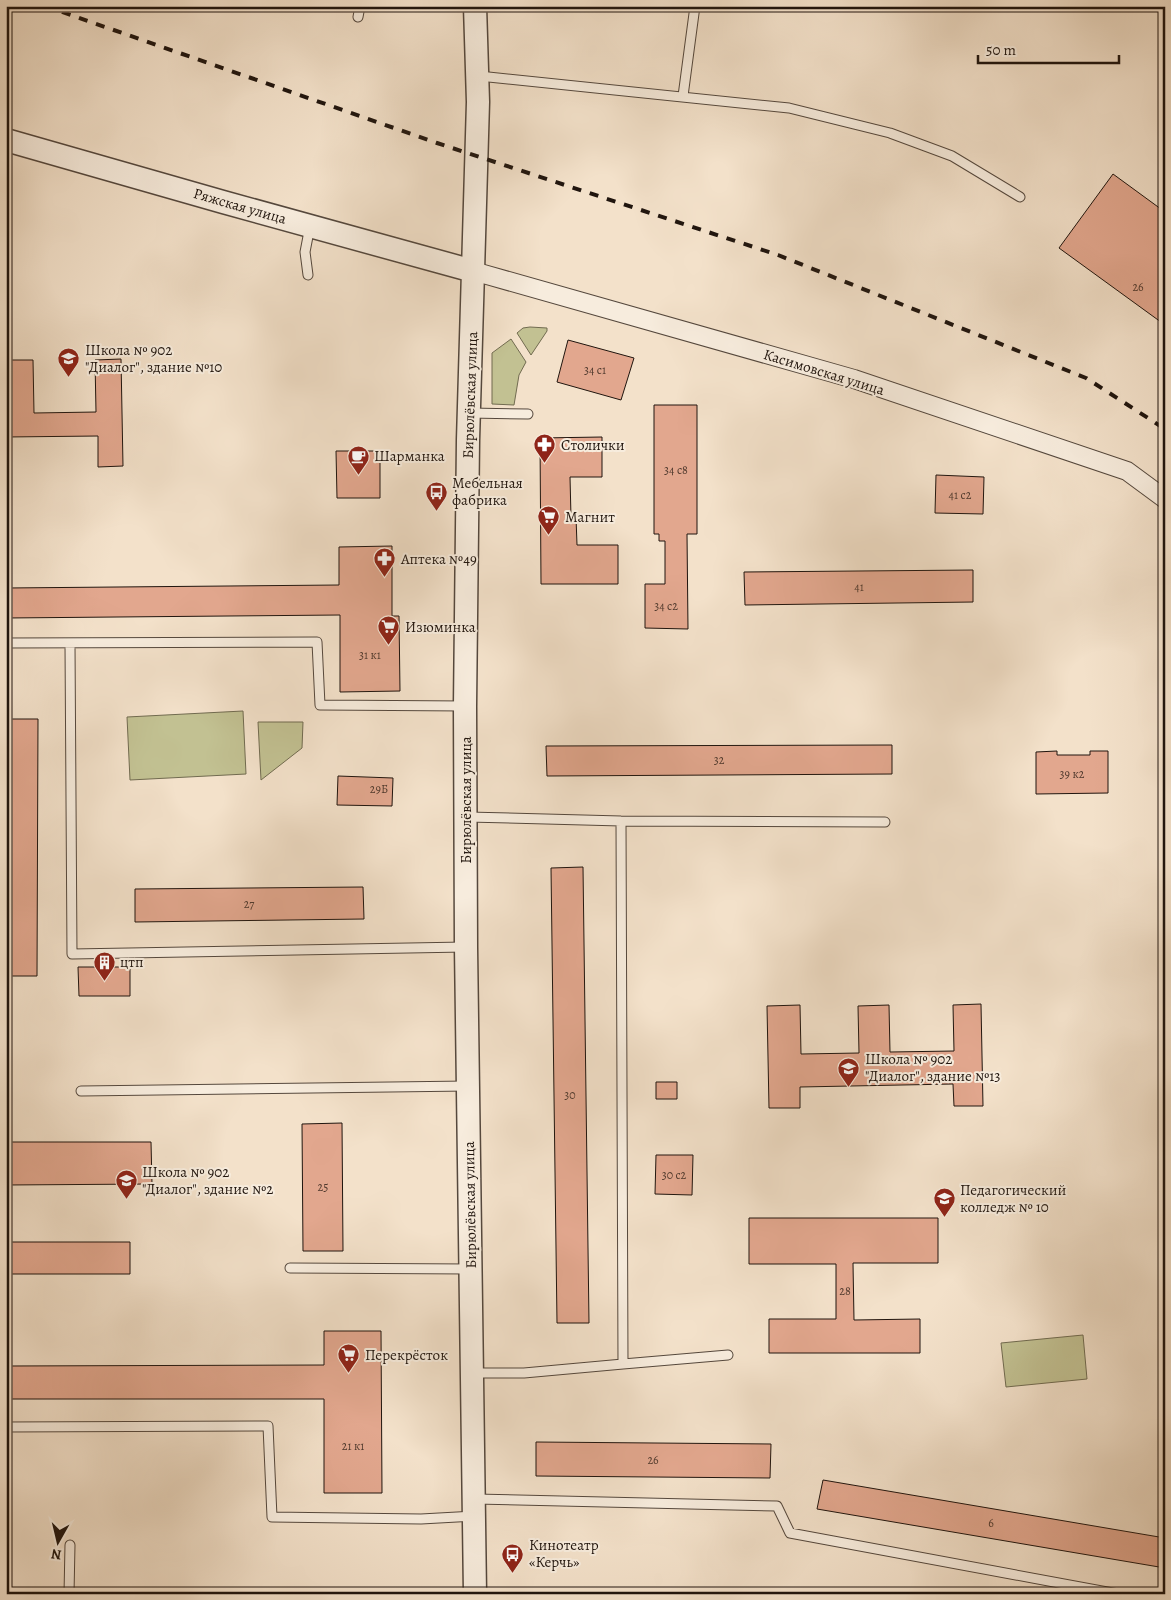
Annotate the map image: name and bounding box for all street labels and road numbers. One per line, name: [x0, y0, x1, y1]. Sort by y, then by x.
street label: Ряжская улица: [191, 183, 289, 229]
street label: Бирюлёвская улица: [458, 331, 482, 459]
street label: Касимовская улица: [761, 344, 887, 400]
street label: Бирюлёвская улица: [456, 736, 476, 864]
street label: Бирюлёвская улица: [459, 1141, 481, 1269]

